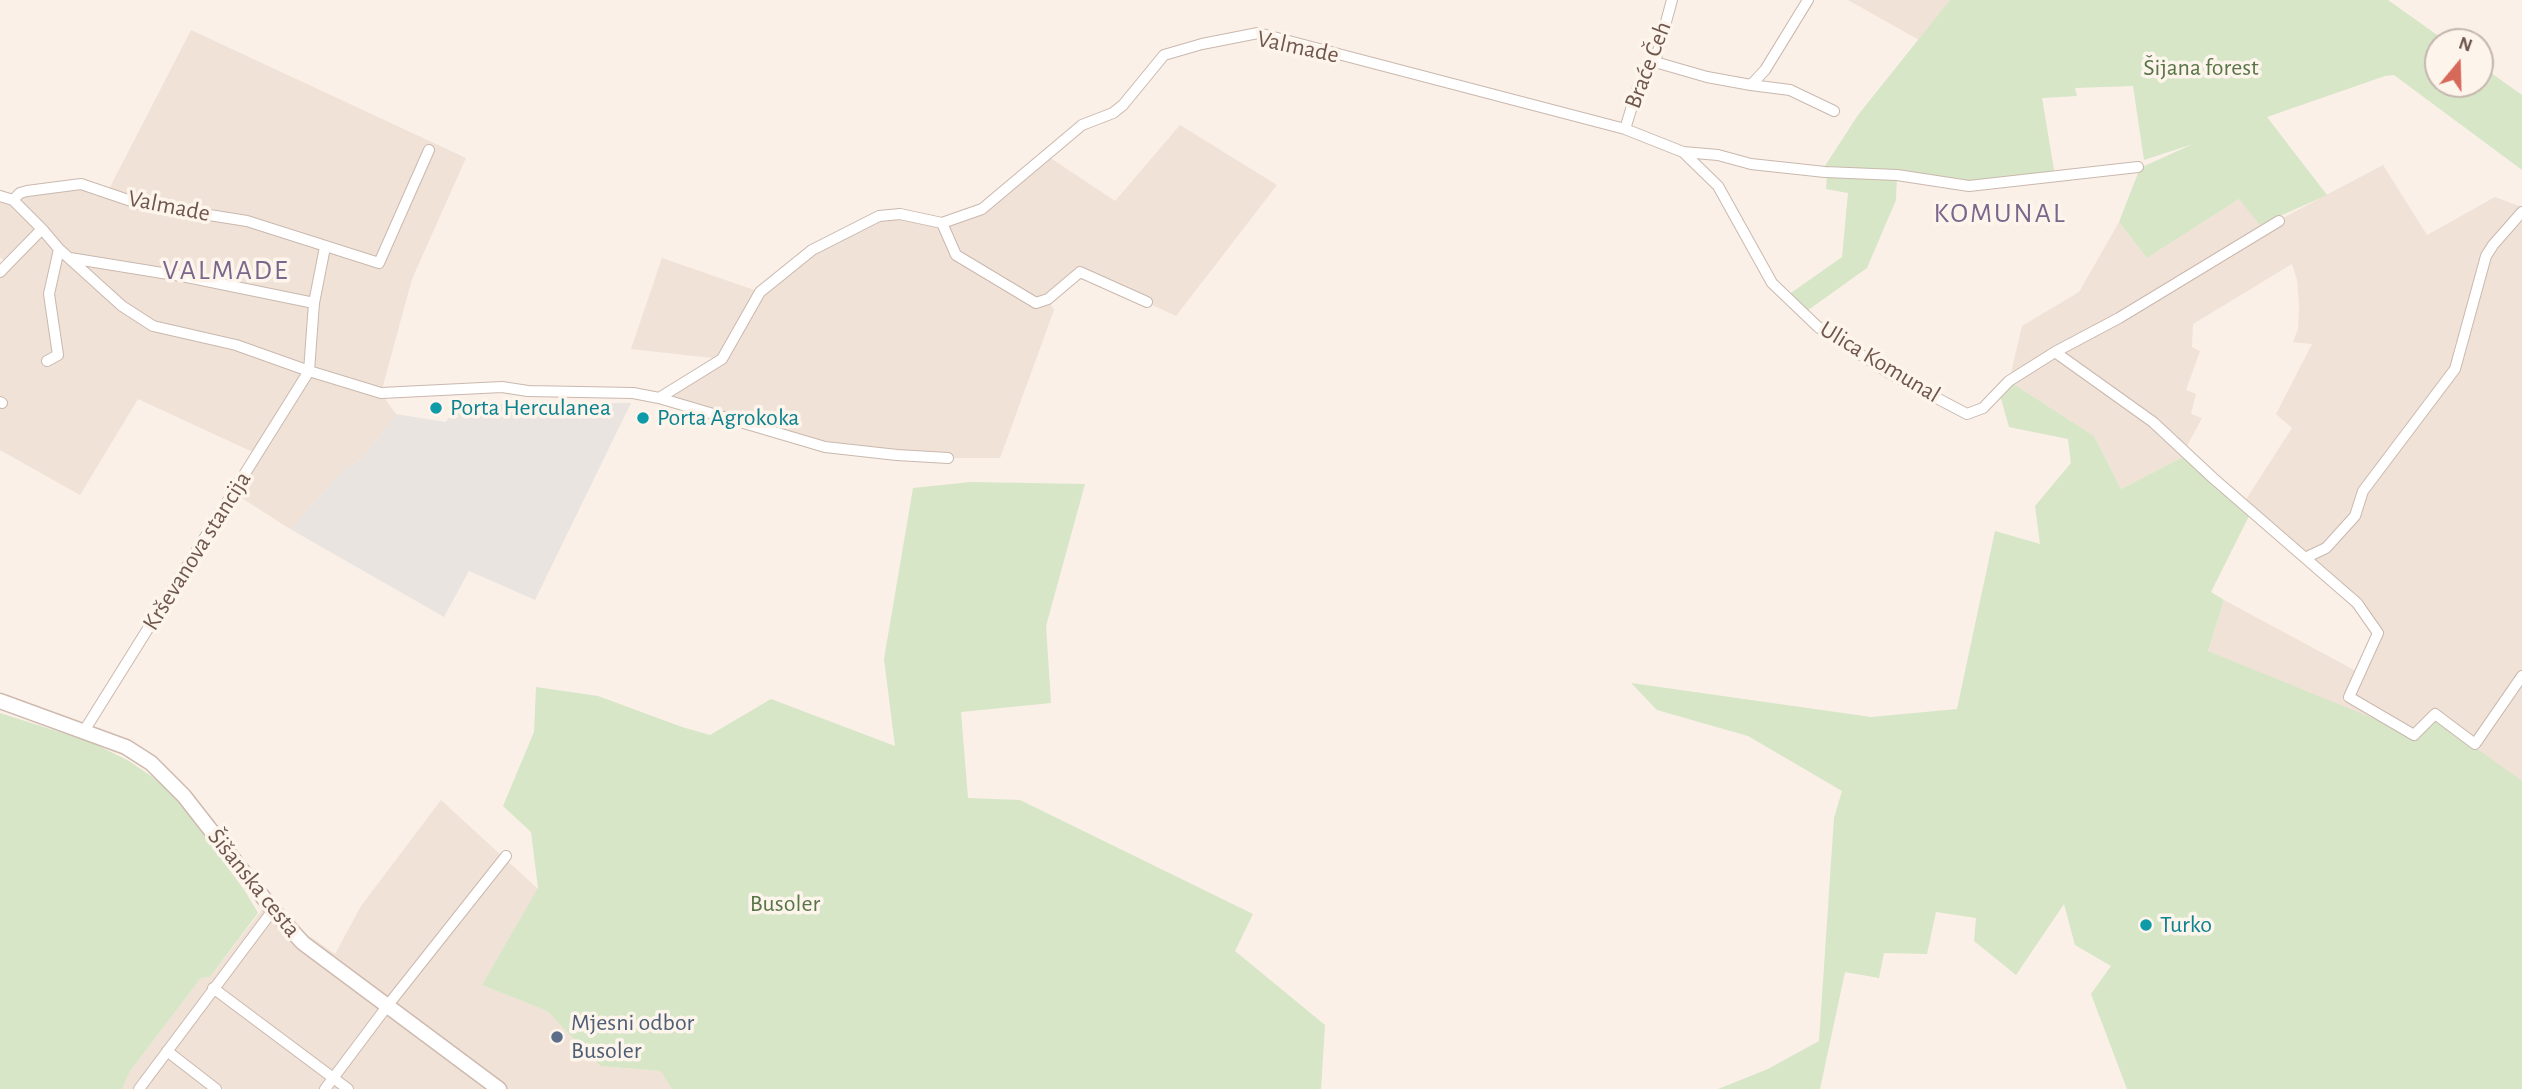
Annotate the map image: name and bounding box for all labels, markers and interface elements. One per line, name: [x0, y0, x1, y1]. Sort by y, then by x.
street label: Braće Čeh: [1618, 17, 1678, 113]
street label: Valmade: [1254, 24, 1342, 70]
north arrow: [2424, 28, 2494, 98]
text: N: [2456, 33, 2475, 56]
park label: Šijana forest: [2143, 54, 2259, 82]
street label: Valmade: [126, 184, 212, 228]
district label: KOMUNAL: [1934, 197, 2066, 231]
district label: VALMADE: [163, 254, 289, 288]
street label: Ulica Komunal: [1814, 315, 1946, 409]
place label: Porta Herculanea: [450, 394, 611, 422]
marker: Porta Herculanea: [428, 400, 444, 416]
place label: Porta Agrokoka: [657, 404, 799, 432]
marker: Porta Agrokoka: [635, 410, 651, 426]
street label: Krševanova stancija: [137, 466, 257, 636]
street label: Šišanska cesta: [201, 823, 307, 943]
park label: Busoler: [750, 890, 820, 918]
place label: Turko: [2160, 911, 2212, 939]
marker: Turko: [2138, 917, 2154, 933]
place label: Mjesni odbor Busoler: [571, 1009, 694, 1065]
marker: Mjesni odbor Busoler: [549, 1029, 565, 1045]

